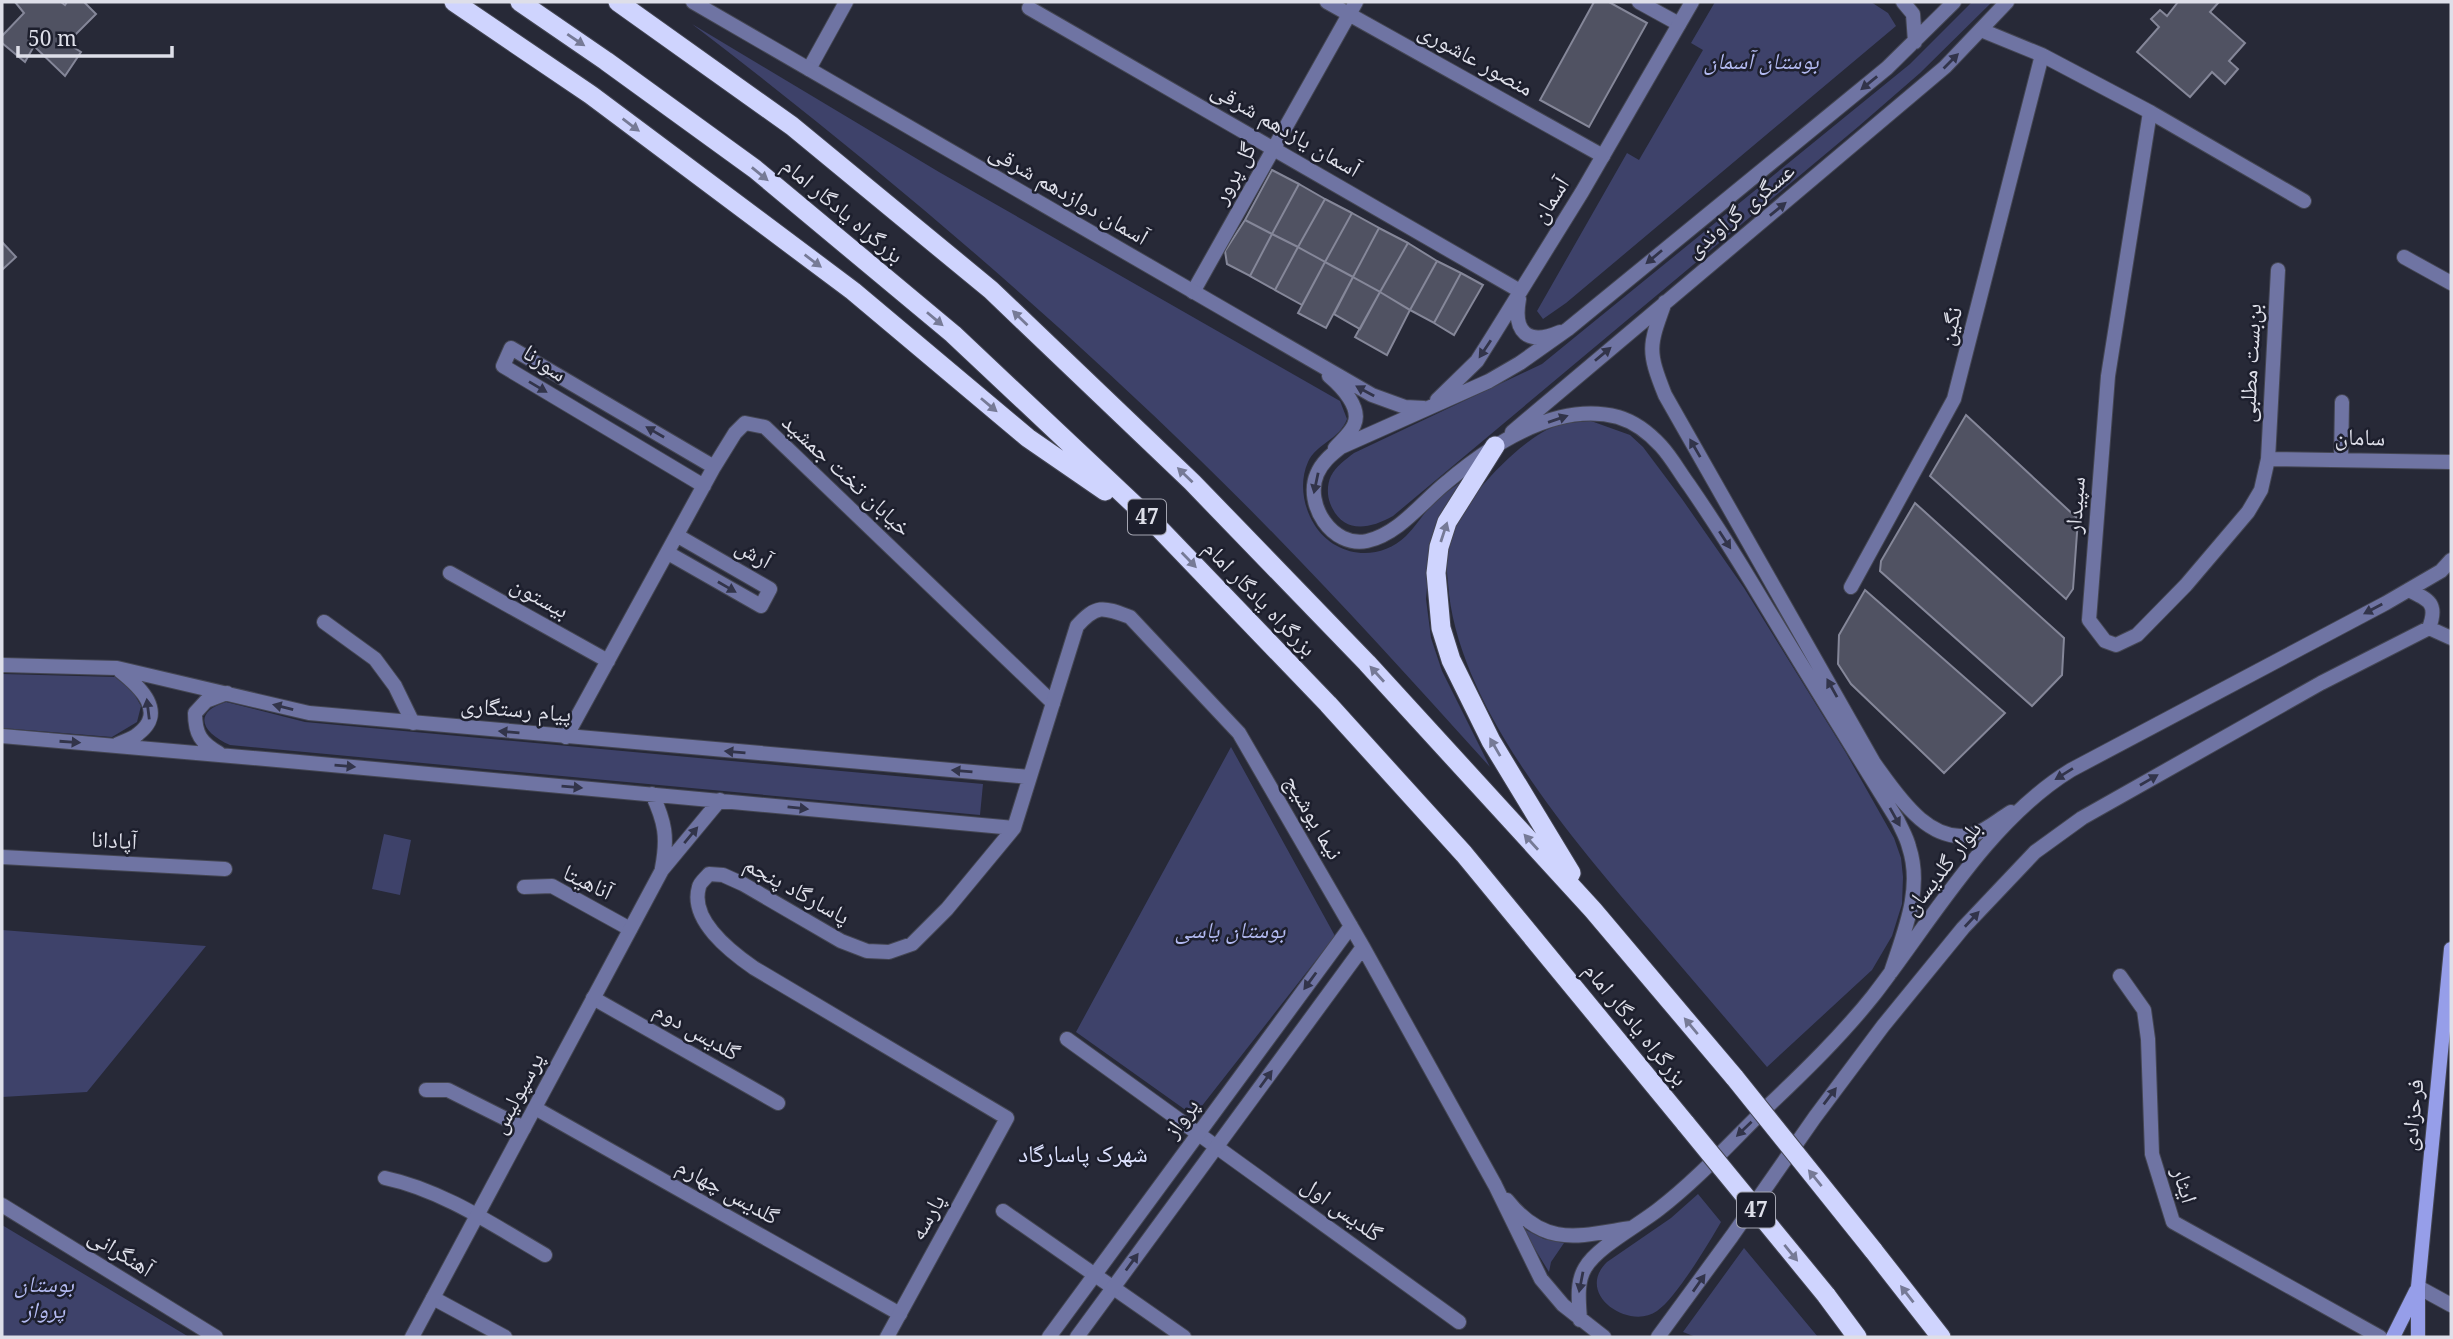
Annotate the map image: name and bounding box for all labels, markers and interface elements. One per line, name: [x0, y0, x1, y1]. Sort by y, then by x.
street label: منصور عاشوری: [1413, 13, 1540, 103]
scale bar: [18, 14, 172, 58]
text: 50 m: [28, 24, 77, 52]
one-way arrow: [567, 33, 585, 47]
park label: بوستان آسمان: [1703, 44, 1819, 76]
one-way arrow: [1943, 53, 1959, 69]
street label: آسمان یازدهم شرقی: [1206, 72, 1368, 185]
one-way arrow: [1861, 75, 1879, 90]
one-way arrow: [622, 118, 640, 132]
street label: آسمان دوازدهم شرقی: [983, 134, 1156, 253]
street label: گل پرور: [1203, 136, 1263, 210]
street label: بزرگراه یادگار امام: [775, 149, 912, 271]
street label: عسگری گراوندی: [1678, 154, 1801, 264]
one-way arrow: [752, 166, 769, 181]
street label: آسمان: [1522, 169, 1576, 229]
one-way arrow: [1770, 202, 1787, 217]
one-way arrow: [1646, 249, 1664, 264]
one-way arrow: [804, 254, 822, 268]
street label: نگین: [1929, 303, 1969, 348]
street label: بن‌بست مطلبی: [2230, 303, 2268, 423]
one-way arrow: [1012, 310, 1029, 326]
one-way arrow: [927, 311, 944, 326]
street label: سورنا: [517, 336, 574, 389]
one-way arrow: [1478, 340, 1492, 358]
one-way arrow: [1595, 347, 1612, 362]
one-way arrow: [528, 381, 548, 393]
one-way arrow: [1355, 385, 1375, 397]
one-way arrow: [980, 397, 998, 413]
street label: خیابان تخت جمشید: [776, 406, 920, 543]
one-way arrow: [1547, 413, 1568, 424]
street label: سامان: [2334, 420, 2386, 452]
one-way arrow: [646, 426, 665, 439]
one-way arrow: [1689, 439, 1701, 458]
one-way arrow: [1176, 467, 1193, 484]
one-way arrow: [1310, 472, 1321, 494]
street label: سپیدار: [2056, 475, 2092, 535]
road number: 47: [1128, 500, 1166, 534]
one-way arrow: [1439, 522, 1450, 543]
street label: آرش: [730, 529, 780, 576]
one-way arrow: [1718, 531, 1732, 549]
street label: بزرگراه یادگار امام: [1196, 532, 1325, 663]
one-way arrow: [1181, 551, 1197, 568]
street label: بیستون: [505, 567, 576, 625]
one-way arrow: [717, 581, 737, 593]
one-way arrow: [2363, 604, 2383, 615]
one-way arrow: [1370, 665, 1386, 682]
one-way arrow: [1826, 679, 1838, 698]
street label: پیام رستگاری: [459, 687, 573, 730]
one-way arrow: [142, 698, 153, 720]
one-way arrow: [272, 701, 294, 712]
one-way arrow: [497, 726, 519, 737]
one-way arrow: [59, 736, 81, 747]
one-way arrow: [1488, 737, 1501, 756]
one-way arrow: [724, 746, 746, 757]
one-way arrow: [334, 761, 356, 772]
one-way arrow: [951, 765, 973, 776]
street label: نیما یوشیج: [1278, 768, 1352, 865]
one-way arrow: [2055, 768, 2074, 781]
one-way arrow: [2140, 774, 2159, 786]
one-way arrow: [561, 781, 583, 792]
one-way arrow: [787, 803, 809, 814]
one-way arrow: [1889, 807, 1901, 827]
street label: بلوار گلدیسان: [1894, 814, 1988, 921]
street label: آپادانا: [90, 822, 139, 856]
one-way arrow: [683, 826, 699, 844]
one-way arrow: [1523, 834, 1539, 851]
street label: پاسارگاد پنجم: [738, 847, 856, 932]
street label: آناهیتا: [558, 855, 620, 907]
one-way arrow: [1964, 910, 1980, 928]
park label: بوستان یاسی: [1175, 913, 1286, 945]
street label: بزرگراه یادگار امام: [1576, 955, 1697, 1093]
one-way arrow: [1303, 971, 1317, 990]
street label: گلدیس دوم: [648, 993, 747, 1069]
one-way arrow: [1684, 1017, 1699, 1034]
street label: پرسپولیس: [481, 1046, 551, 1139]
one-way arrow: [1259, 1070, 1273, 1088]
street label: فرحزادی: [2391, 1077, 2431, 1152]
one-way arrow: [1823, 1087, 1837, 1106]
street label: پرواز: [1154, 1091, 1206, 1145]
one-way arrow: [1736, 1120, 1753, 1136]
district label: شهرک پاسارگاد: [1018, 1136, 1148, 1169]
street label: گلدیس چهارم: [671, 1149, 786, 1233]
street label: ایثار: [2165, 1162, 2207, 1207]
street label: گلدیس اول: [1295, 1168, 1390, 1249]
one-way arrow: [1808, 1169, 1823, 1187]
street label: پارسه: [900, 1188, 952, 1245]
road number: 47: [1737, 1192, 1775, 1228]
street label: آهنگرانی: [83, 1219, 161, 1284]
one-way arrow: [1783, 1244, 1798, 1261]
one-way arrow: [1125, 1253, 1139, 1272]
park label: بوستان پرواز: [14, 1267, 75, 1325]
one-way arrow: [1575, 1271, 1586, 1293]
one-way arrow: [1692, 1274, 1706, 1292]
one-way arrow: [1900, 1284, 1914, 1303]

